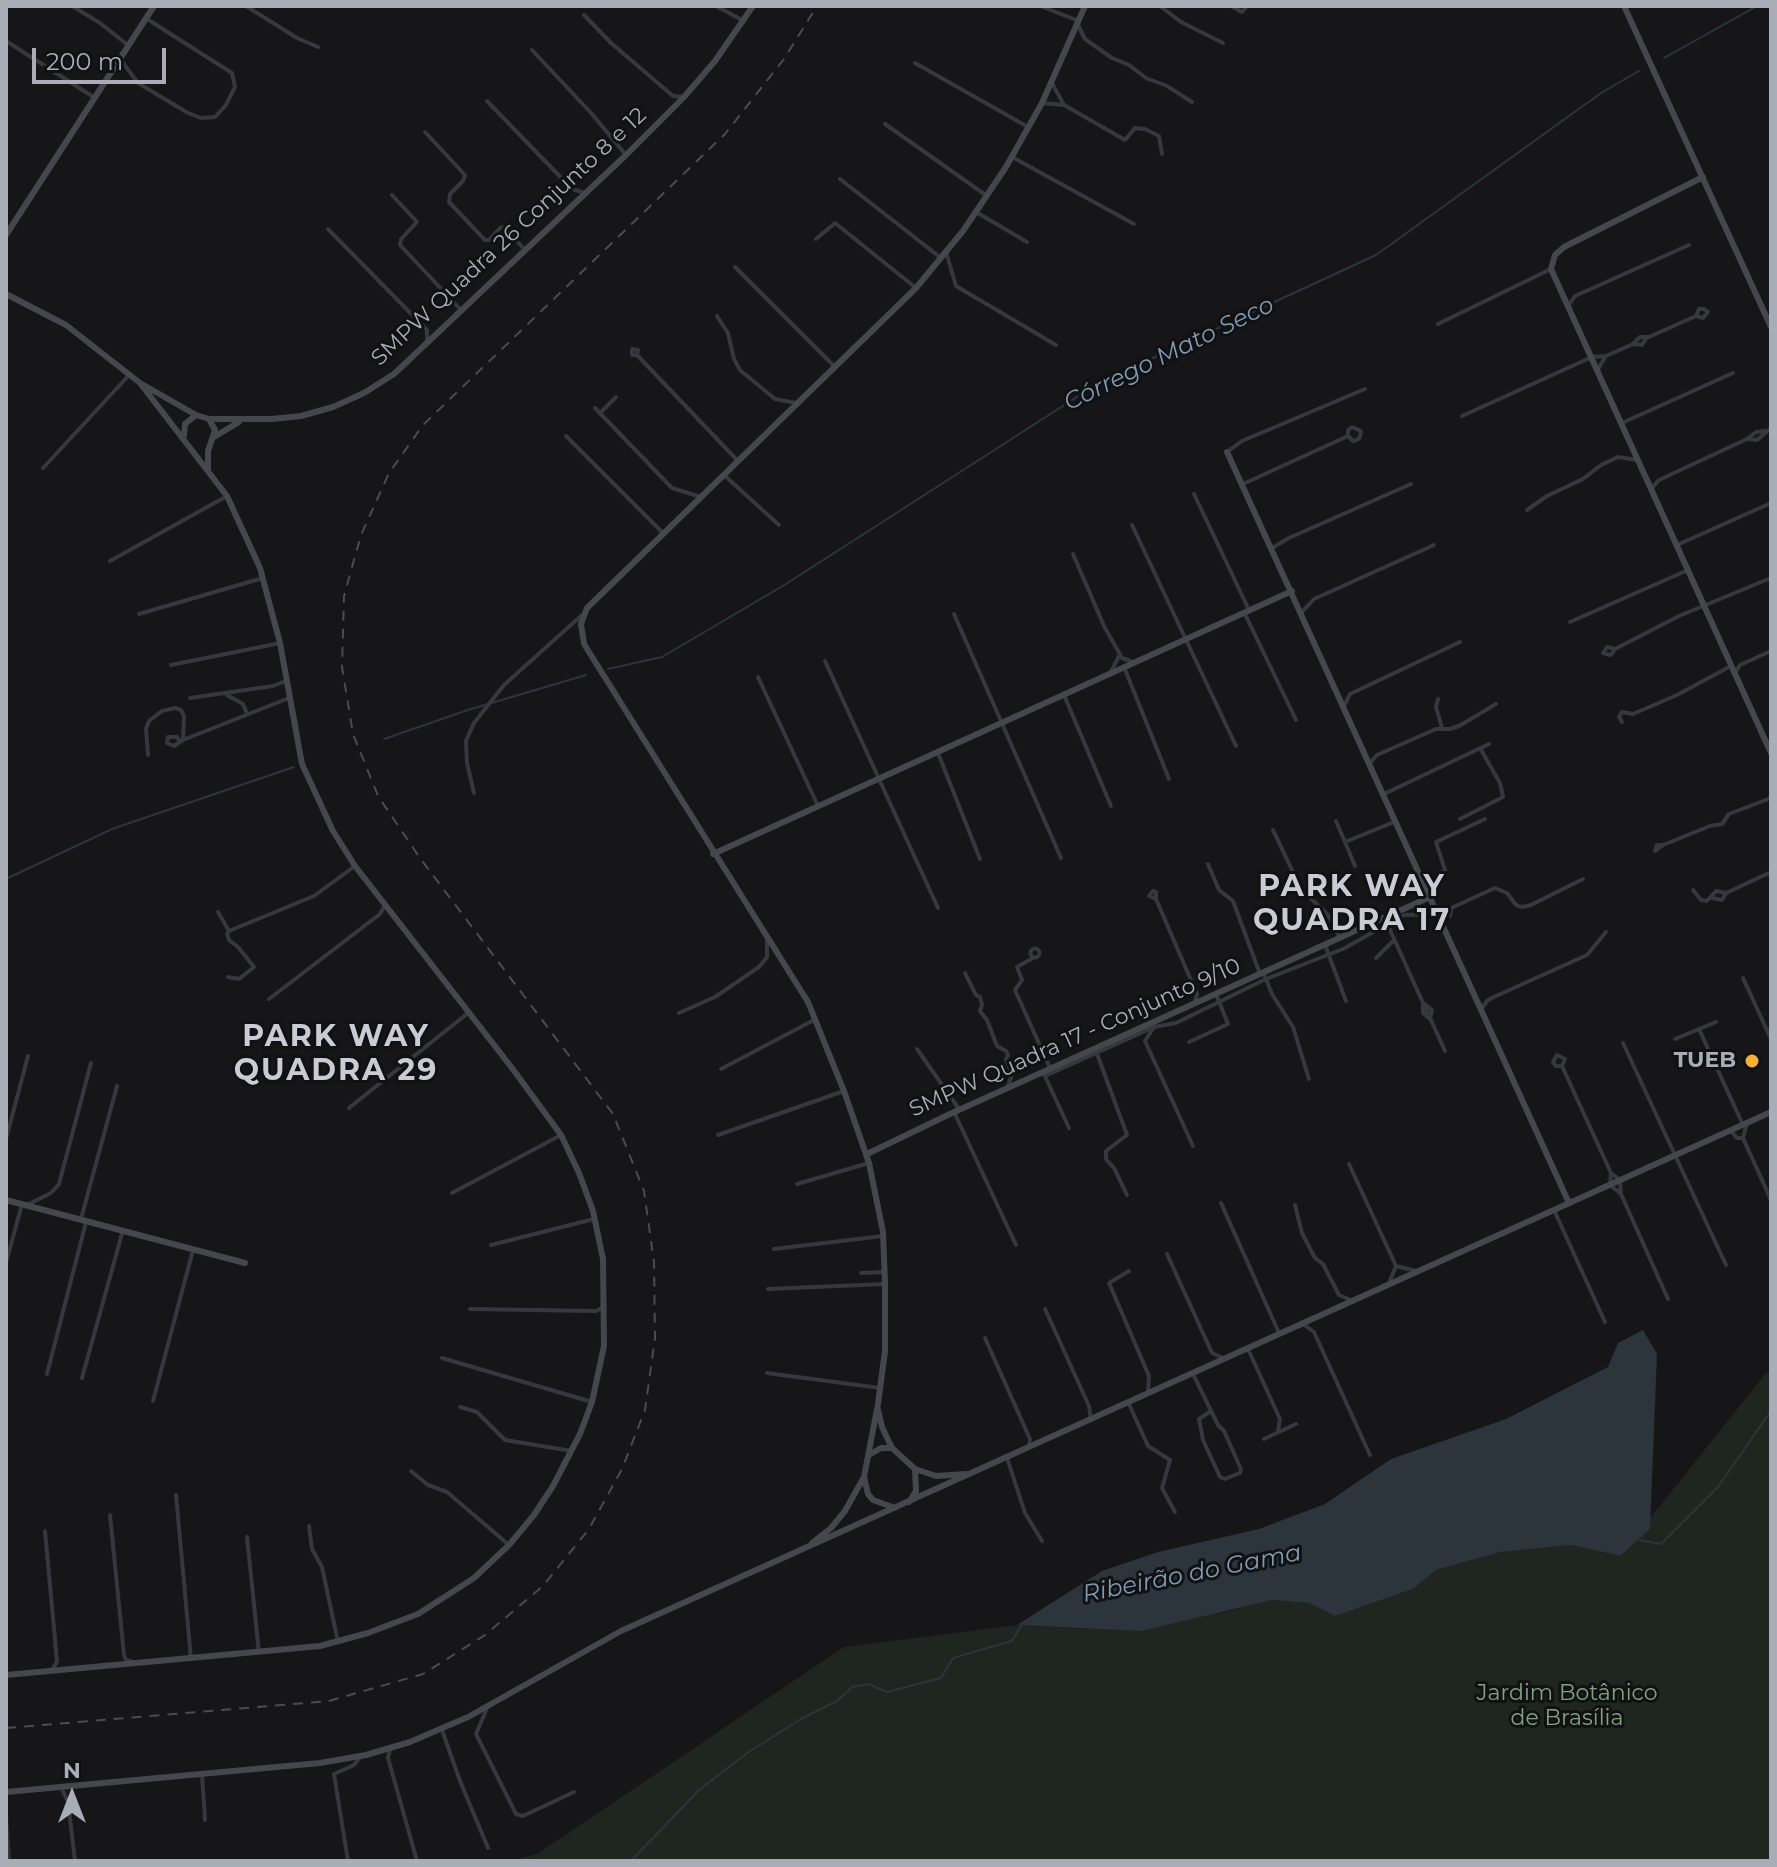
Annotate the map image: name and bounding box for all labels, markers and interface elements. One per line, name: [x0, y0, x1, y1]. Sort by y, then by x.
scale bar: [36, 32, 170, 82]
text: 200 m: [46, 47, 123, 76]
street label: SMPW Quadra 26 Conjunto 8 e 12: [366, 102, 652, 372]
water label: Córrego Mato Seco: [1059, 291, 1279, 417]
district label: PARK WAY QUADRA 17: [1253, 869, 1451, 940]
street label: SMPW Quadra 17 - Conjunto 9/10: [905, 953, 1245, 1123]
district label: PARK WAY QUADRA 29: [234, 1019, 438, 1090]
place label: TUEB: [1674, 1048, 1736, 1074]
marker: TUEB: [1743, 1052, 1761, 1070]
water label: Ribeirão do Gama: [1080, 1539, 1304, 1609]
park label: Jardim Botânico de Brasília: [1476, 1681, 1658, 1732]
north arrow: [32, 1755, 112, 1835]
text: N: [63, 1757, 81, 1784]

